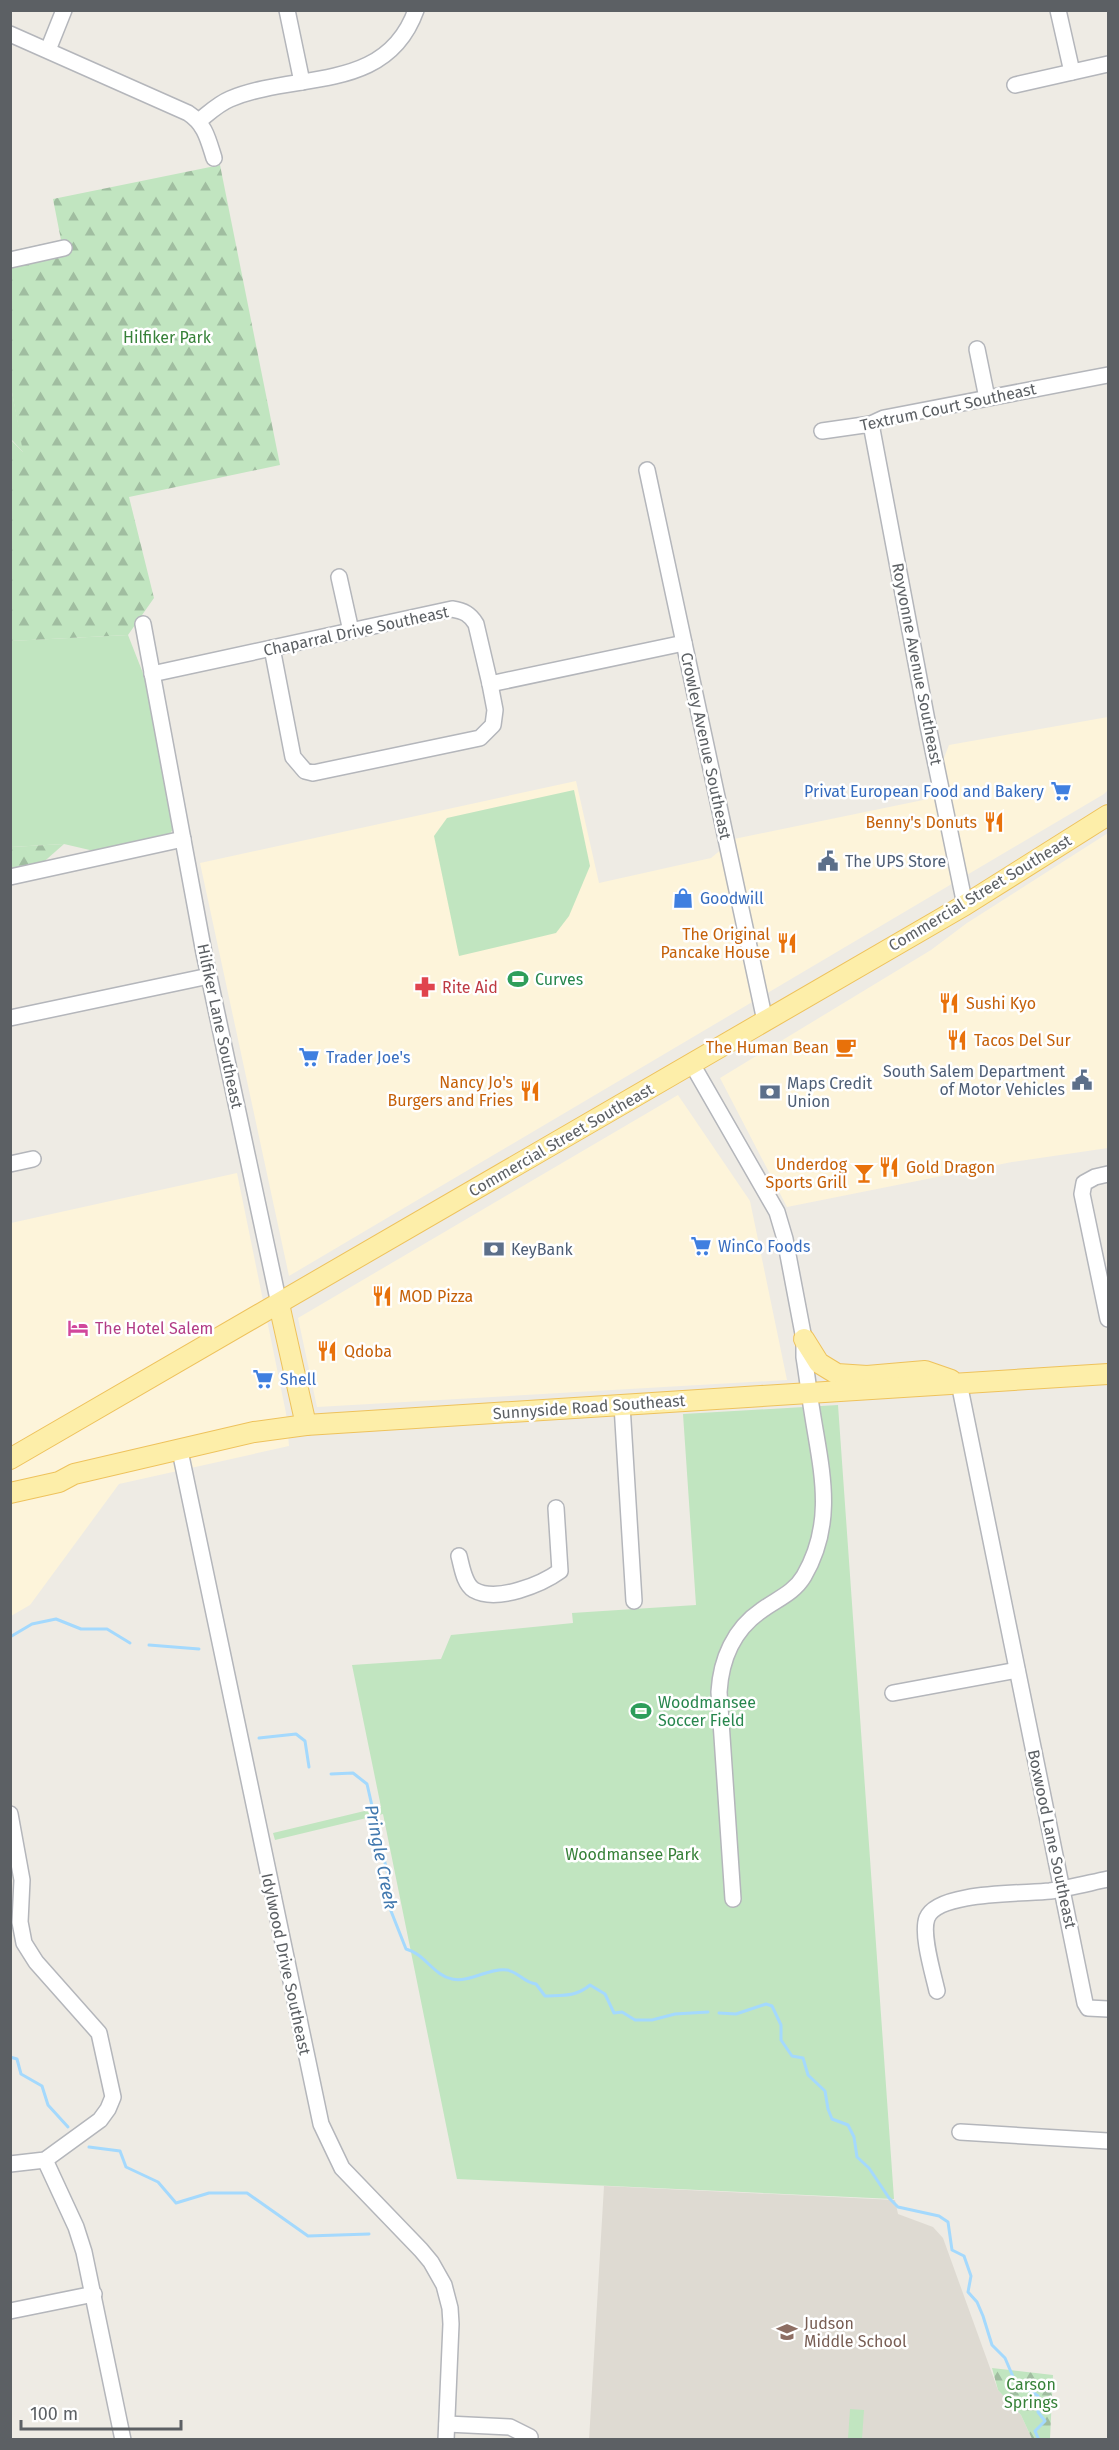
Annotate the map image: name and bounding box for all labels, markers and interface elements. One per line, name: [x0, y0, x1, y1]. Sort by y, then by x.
park label: Hilfiker Park: [123, 328, 212, 347]
street label: Textrum Court Southeast: [858, 379, 1038, 435]
street label: Royvonne Avenue Southeast: [888, 561, 946, 767]
street label: Chaparral Drive Southeast: [262, 602, 451, 660]
street label: Crowley Avenue Southeast: [677, 651, 735, 842]
supermarket icon: Privat European Food and Bakery: [1049, 779, 1073, 803]
place label: Privat European Food and Bakery: [804, 782, 1044, 801]
restaurant icon: Benny's Donuts: [982, 810, 1006, 834]
place label: Benny's Donuts: [865, 813, 977, 832]
street label: Commercial Street Southeast: [885, 831, 1075, 955]
public building icon: The UPS Store: [816, 849, 840, 873]
place label: The UPS Store: [845, 852, 946, 871]
shop icon: Goodwill: [671, 886, 695, 910]
place label: Goodwill: [700, 889, 764, 908]
place label: The Original Pancake House: [661, 925, 770, 962]
restaurant icon: The Original Pancake House: [775, 931, 799, 955]
street label: Hilfiker Lane Southeast: [193, 942, 247, 1110]
sports icon: Curves: [506, 967, 530, 991]
place label: Curves: [535, 970, 583, 989]
pharmacy icon: Rite Aid: [413, 975, 437, 999]
place label: Rite Aid: [442, 978, 498, 997]
restaurant icon: Sushi Kyo: [937, 991, 961, 1015]
place label: Sushi Kyo: [966, 994, 1036, 1013]
restaurant icon: Tacos Del Sur: [945, 1028, 969, 1052]
place label: Tacos Del Sur: [974, 1031, 1072, 1050]
cafe icon: The Human Bean: [834, 1035, 858, 1059]
place label: The Human Bean: [706, 1038, 829, 1057]
supermarket icon: Trader Joe's: [297, 1045, 321, 1069]
place label: Trader Joe's: [326, 1048, 410, 1067]
place label: South Salem Department of Motor Vehicles: [883, 1062, 1065, 1099]
public building icon: South Salem Department of Motor Vehicles: [1070, 1068, 1094, 1092]
place label: Nancy Jo's Burgers and Fries: [388, 1073, 513, 1110]
place label: Maps Credit Union: [787, 1074, 873, 1111]
street label: Commercial Street Southeast: [465, 1079, 657, 1201]
restaurant icon: Nancy Jo's Burgers and Fries: [518, 1079, 542, 1103]
bank icon: Maps Credit Union: [758, 1080, 782, 1104]
place label: Underdog Sports Grill: [766, 1155, 848, 1192]
restaurant icon: Gold Dragon: [877, 1155, 901, 1179]
place label: Gold Dragon: [906, 1158, 995, 1177]
bar icon: Underdog Sports Grill: [852, 1161, 876, 1185]
supermarket icon: WinCo Foods: [689, 1234, 713, 1258]
bank icon: KeyBank: [482, 1237, 506, 1261]
place label: WinCo Foods: [718, 1237, 810, 1256]
place label: KeyBank: [511, 1240, 574, 1259]
restaurant icon: MOD Pizza: [370, 1284, 394, 1308]
place label: MOD Pizza: [399, 1287, 473, 1306]
hotel icon: The Hotel Salem: [66, 1316, 90, 1340]
place label: The Hotel Salem: [95, 1319, 213, 1338]
restaurant icon: Qdoba: [315, 1339, 339, 1363]
place label: Qdoba: [344, 1342, 392, 1361]
supermarket icon: Shell: [251, 1367, 275, 1391]
place label: Shell: [280, 1370, 317, 1389]
street label: Sunnyside Road Southeast: [492, 1391, 686, 1423]
place label: Woodmansee Soccer Field: [658, 1693, 756, 1730]
sports icon: Woodmansee Soccer Field: [629, 1699, 653, 1723]
street label: Boxwood Lane Southeast: [1024, 1748, 1080, 1930]
water label: Pringle Creek: [360, 1803, 402, 1911]
park label: Woodmansee Park: [565, 1845, 700, 1864]
street label: Idylwood Drive Southeast: [257, 1871, 315, 2057]
place label: Judson Middle School: [804, 2314, 907, 2351]
school or university icon: Judson Middle School: [775, 2320, 799, 2344]
park label: Carson Springs: [1004, 2375, 1058, 2412]
scale bar: [21, 2393, 182, 2431]
text: 100 m: [30, 2403, 78, 2425]

